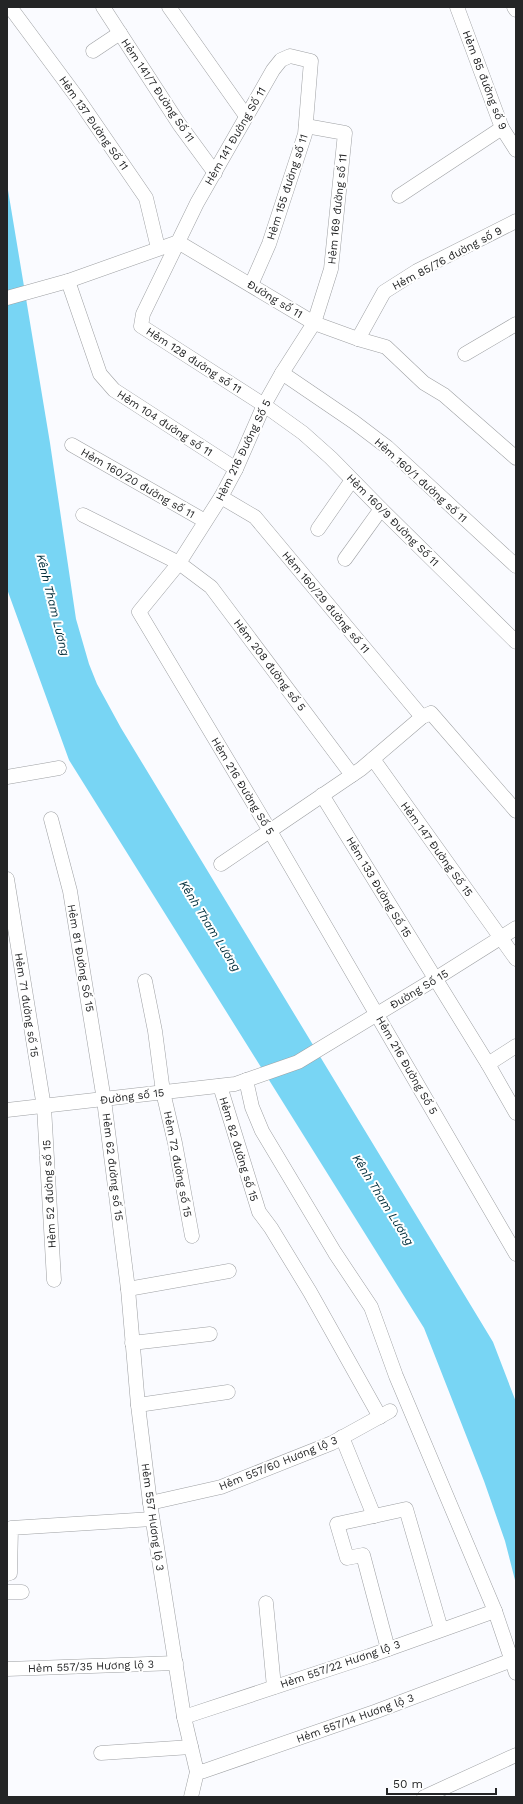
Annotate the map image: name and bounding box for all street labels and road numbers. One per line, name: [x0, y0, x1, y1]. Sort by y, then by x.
street label: Hẻm 85 đường số 9: [460, 29, 510, 132]
street label: Hẻm 141/7 Đường Số 11: [118, 36, 197, 144]
street label: Hẻm 137 Đường Số 11: [56, 74, 131, 173]
street label: Hẻm 141 Đường Số 11: [202, 85, 269, 188]
street label: Hẻm 155 đường số 11: [264, 133, 311, 242]
street label: Hẻm 169 đường số 11: [325, 153, 350, 265]
street label: Hẻm 85/76 đường số 9: [390, 224, 505, 293]
street label: Đường số 11: [245, 278, 305, 321]
street label: Hẻm 128 đường số 11: [144, 325, 244, 396]
street label: Hẻm 104 đường số 11: [115, 388, 215, 459]
street label: Hẻm 216 Đường Số 5: [213, 397, 274, 503]
street label: Hẻm 160/1 đường số 11: [372, 435, 470, 525]
street label: Hẻm 160/20 đường số 11: [79, 446, 197, 521]
street label: Hẻm 160/9 Đường Số 11: [344, 472, 441, 569]
street label: Hẻm 160/29 đường số 11: [279, 549, 372, 656]
street label: Hẻm 208 đường số 5: [231, 617, 308, 714]
street label: Hẻm 216 Đường Số 5: [208, 735, 277, 837]
street label: Hẻm 147 Đường Số 15: [398, 799, 475, 899]
street label: Hẻm 133 Đường Số 15: [343, 835, 414, 940]
street label: Hẻm 81 Đường Số 15: [65, 903, 96, 1013]
street label: Hẻm 71 đường số 15: [12, 952, 41, 1058]
street label: Đường Số 15: [388, 967, 451, 1012]
street label: Hẻm 216 Đường Số 5: [373, 1014, 440, 1117]
street label: Đường số 15: [99, 1086, 165, 1107]
street label: Hẻm 82 đường số 15: [216, 1095, 261, 1203]
street label: Hẻm 72 đường số 15: [161, 1110, 194, 1218]
street label: Hẻm 62 đường số 15: [99, 1112, 126, 1222]
street label: Hẻm 52 đường số 15: [40, 1139, 59, 1248]
street label: Hẻm 557/60 Hương lộ 3: [217, 1434, 339, 1493]
street label: Hẻm 557 Hương lộ 3: [138, 1462, 167, 1572]
street label: Hẻm 557/22 Hương lộ 3: [278, 1638, 402, 1691]
street label: Hẻm 557/35 Hương lộ 3: [28, 1658, 154, 1675]
street label: Hẻm 557/14 Hương lộ 3: [294, 1691, 416, 1746]

